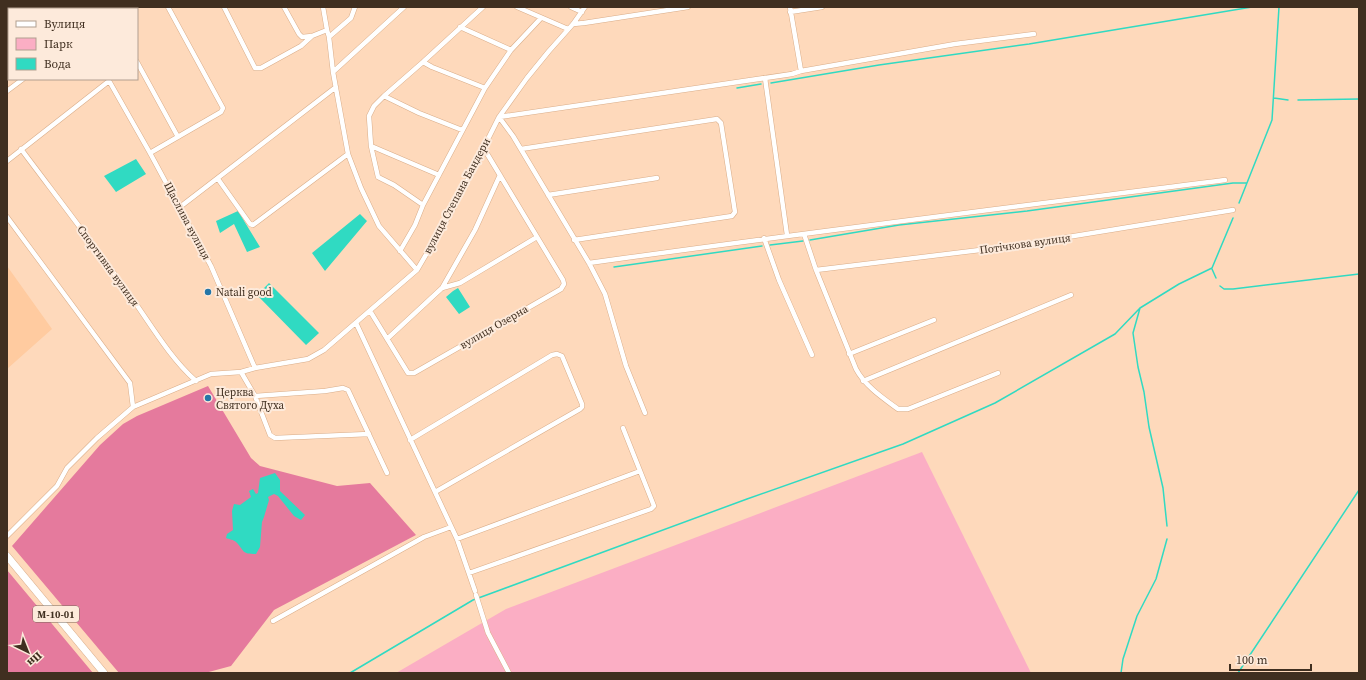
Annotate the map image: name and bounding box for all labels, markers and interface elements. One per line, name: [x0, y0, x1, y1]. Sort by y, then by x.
legend: [8, 8, 138, 80]
text: Вулиця: [44, 16, 85, 32]
text: Парк: [44, 36, 73, 52]
text: Вода: [44, 56, 72, 72]
street label: вулиця Степана Бандери: [420, 135, 494, 257]
street label: Щаслива вулиця: [160, 179, 214, 263]
street label: Спортивна вулиця: [74, 222, 143, 310]
street label: Потічкова вулиця: [978, 230, 1072, 258]
place label: Natali good: [216, 285, 273, 300]
marker: Natali good: [203, 287, 213, 297]
street label: вулиця Озерна: [457, 301, 531, 353]
place label: Церква Святого Духа: [216, 385, 285, 413]
marker: Церква Святого Духа: [203, 393, 213, 403]
road number: М-10-01: [33, 606, 79, 622]
north arrow: [8, 632, 48, 672]
scale bar: [1230, 646, 1311, 672]
text: Пн: [24, 648, 45, 670]
text: 100 m: [1236, 652, 1268, 668]

